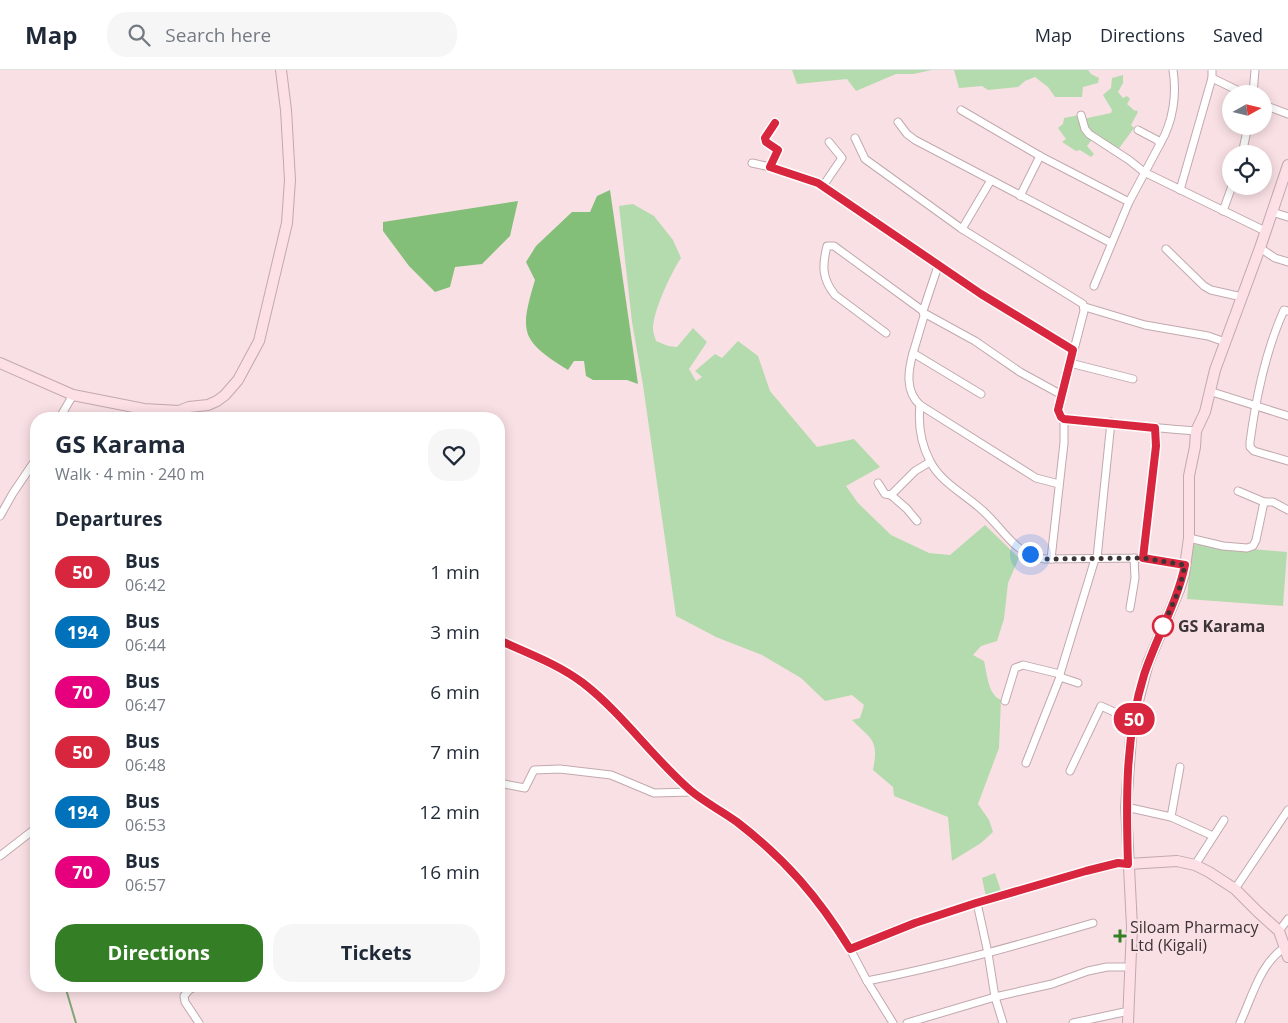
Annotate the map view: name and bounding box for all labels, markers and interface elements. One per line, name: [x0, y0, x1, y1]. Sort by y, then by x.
search box: [107, 12, 457, 57]
text: Map: [25, 18, 77, 51]
icon: search: [125, 21, 153, 49]
text: Search here: [165, 22, 271, 48]
text: Map: [1035, 23, 1072, 47]
text: Directions: [1100, 23, 1185, 47]
text: Saved: [1213, 23, 1263, 47]
north arrow: [1222, 85, 1272, 135]
map controls: [1222, 85, 1272, 195]
button: locate: [1222, 145, 1272, 195]
text: GS Karama: [55, 427, 186, 460]
button: heart: [428, 429, 480, 481]
text: Walk · 4 min · 240 m: [55, 463, 205, 485]
text: Departures: [55, 506, 162, 532]
your location: [1018, 542, 1043, 567]
text: Bus: [125, 548, 160, 574]
text: 1 min: [430, 559, 480, 585]
text: 50: [72, 560, 93, 584]
text: 06:42: [125, 574, 166, 596]
text: Bus: [125, 608, 160, 634]
marker: GS Karama: [1152, 615, 1174, 637]
place label: GS Karama: [1178, 615, 1265, 637]
text: 3 min: [430, 619, 480, 645]
text: 194: [67, 620, 98, 644]
text: 06:44: [125, 634, 166, 656]
text: Bus: [125, 668, 160, 694]
text: 6 min: [430, 679, 480, 705]
text: 70: [72, 680, 93, 704]
text: 06:47: [125, 694, 166, 716]
line badge: 50: [1112, 703, 1156, 735]
text: 50: [1124, 707, 1144, 731]
text: Bus: [125, 728, 160, 754]
text: 7 min: [430, 739, 480, 765]
text: 50: [72, 740, 93, 764]
text: 06:48: [125, 754, 166, 776]
text: Bus: [125, 788, 160, 814]
text: 12 min: [419, 799, 480, 825]
text: 194: [67, 800, 98, 824]
text: 06:53: [125, 814, 166, 836]
text: Bus: [125, 848, 160, 874]
text: 16 min: [419, 859, 480, 885]
text: 70: [72, 860, 93, 884]
text: 06:57: [125, 874, 166, 896]
place label: Siloam Pharmacy Ltd (Kigali): [1130, 916, 1260, 956]
button: Directions: [55, 924, 263, 982]
button: Tickets: [273, 924, 480, 982]
marker: Siloam Pharmacy Ltd (Kigali): [1114, 930, 1126, 942]

